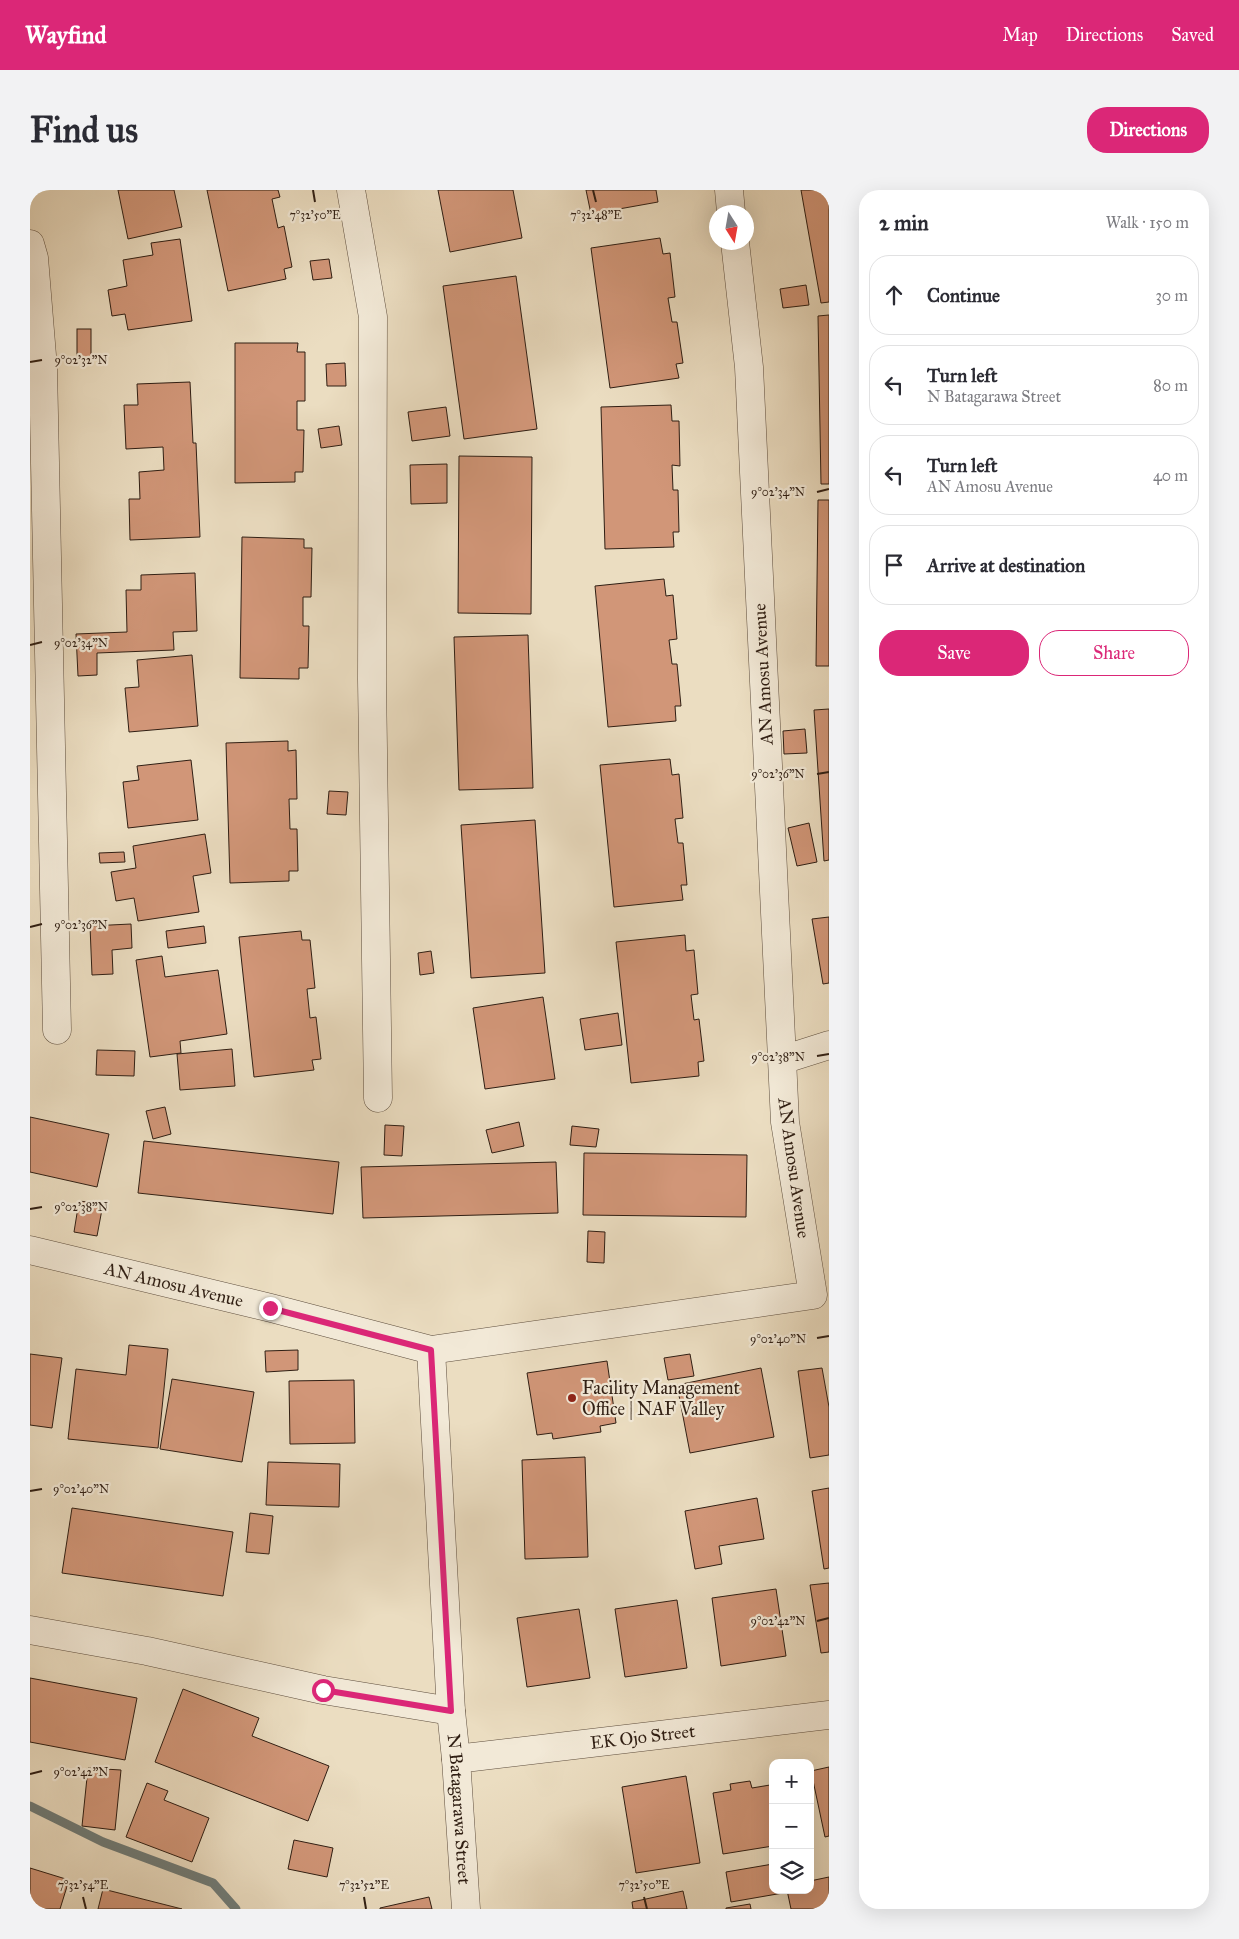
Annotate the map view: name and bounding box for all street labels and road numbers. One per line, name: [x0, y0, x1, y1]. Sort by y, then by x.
street label: AN Amosu Avenue: [748, 603, 778, 746]
street label: AN Amosu Avenue: [773, 1095, 815, 1240]
street label: AN Amosu Avenue: [101, 1257, 245, 1312]
street label: EK Ojo Street: [589, 1720, 697, 1754]
street label: N Batagarawa Street: [442, 1733, 475, 1886]

